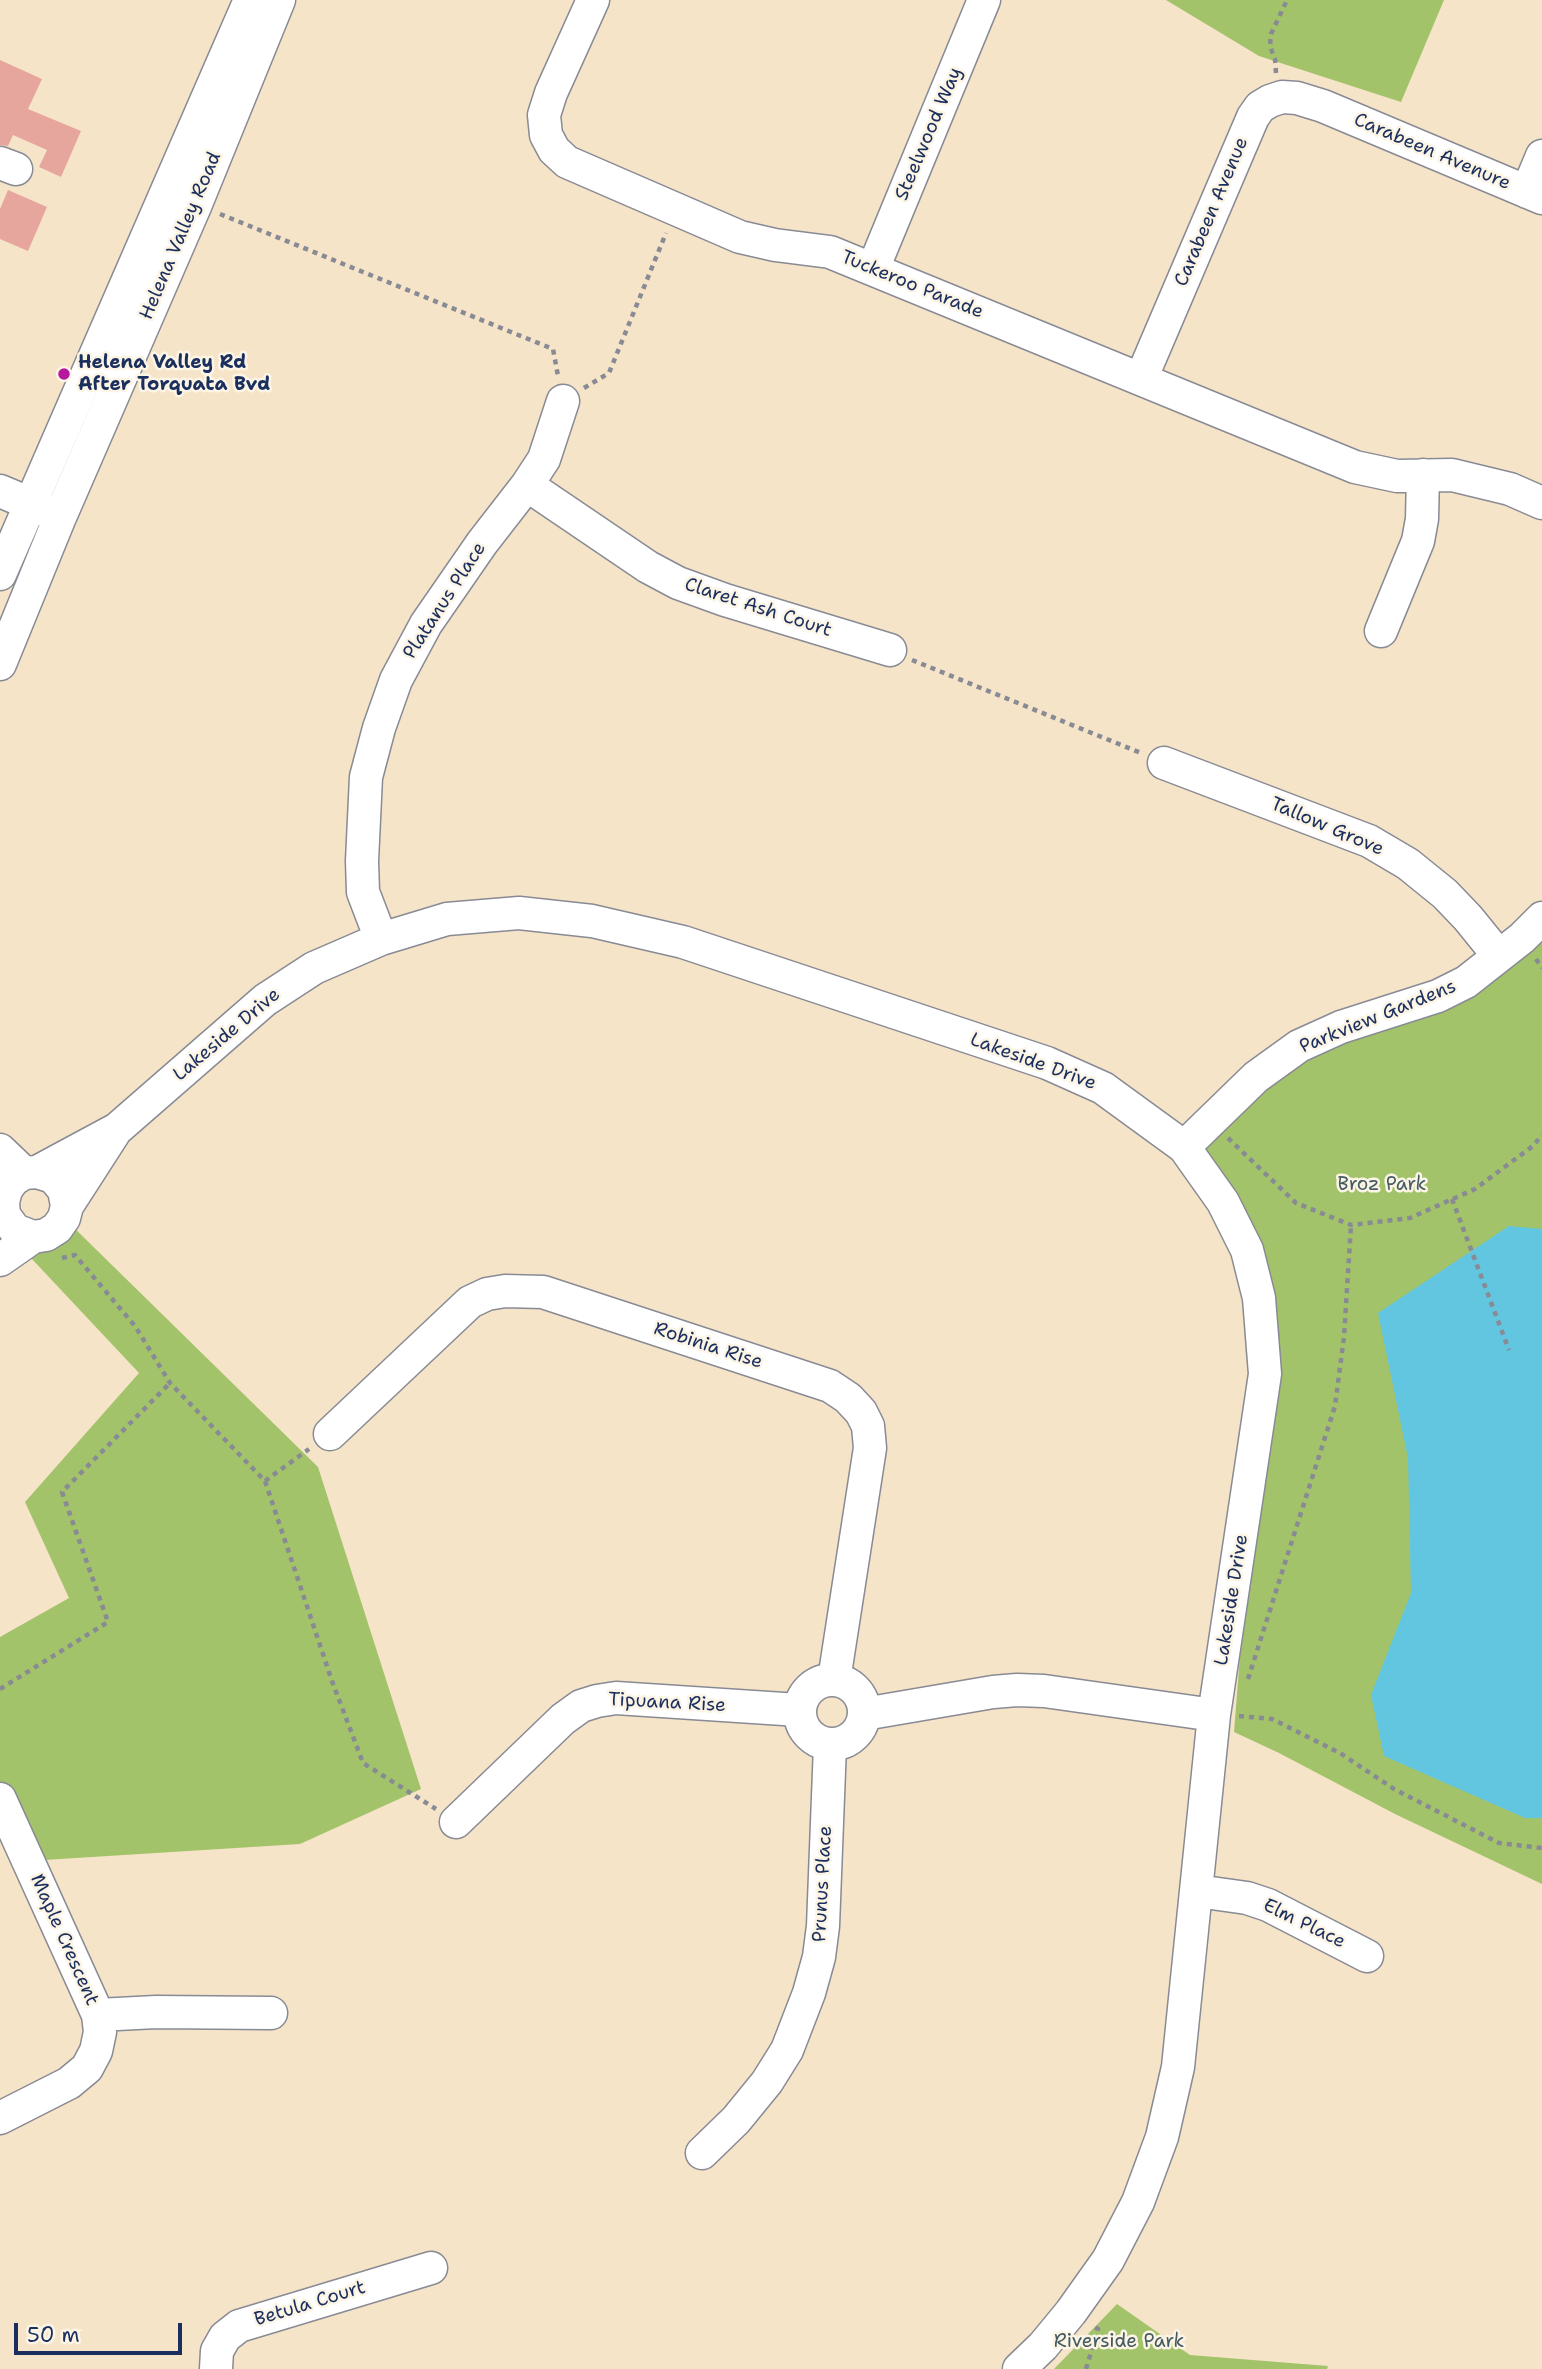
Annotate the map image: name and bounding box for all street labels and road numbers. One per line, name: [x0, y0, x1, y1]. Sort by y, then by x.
street label: Steelwood Way: [891, 64, 967, 204]
street label: Carabeen Avenure: [1350, 109, 1514, 195]
street label: Carabeen Avenue: [1170, 134, 1254, 290]
street label: Helena Valley Road: [135, 149, 227, 323]
street label: Tuckeroo Parade: [838, 246, 986, 324]
street label: Platanus Place: [399, 538, 491, 664]
street label: Claret Ash Court: [682, 573, 834, 643]
street label: Tallow Grove: [1267, 793, 1387, 861]
street label: Parkview Gardens: [1296, 975, 1460, 1059]
street label: Lakeside Drive: [169, 984, 285, 1086]
street label: Lakeside Drive: [967, 1029, 1099, 1095]
street label: Robinia Rise: [651, 1318, 765, 1374]
street label: Lakeside Drive: [1210, 1533, 1254, 1667]
street label: Tipuana Rise: [608, 1689, 726, 1717]
street label: Prunus Place: [809, 1825, 837, 1943]
street label: Maple Crescent: [25, 1871, 103, 2009]
street label: Elm Place: [1259, 1894, 1349, 1954]
street label: Betula Court: [252, 2276, 368, 2332]

